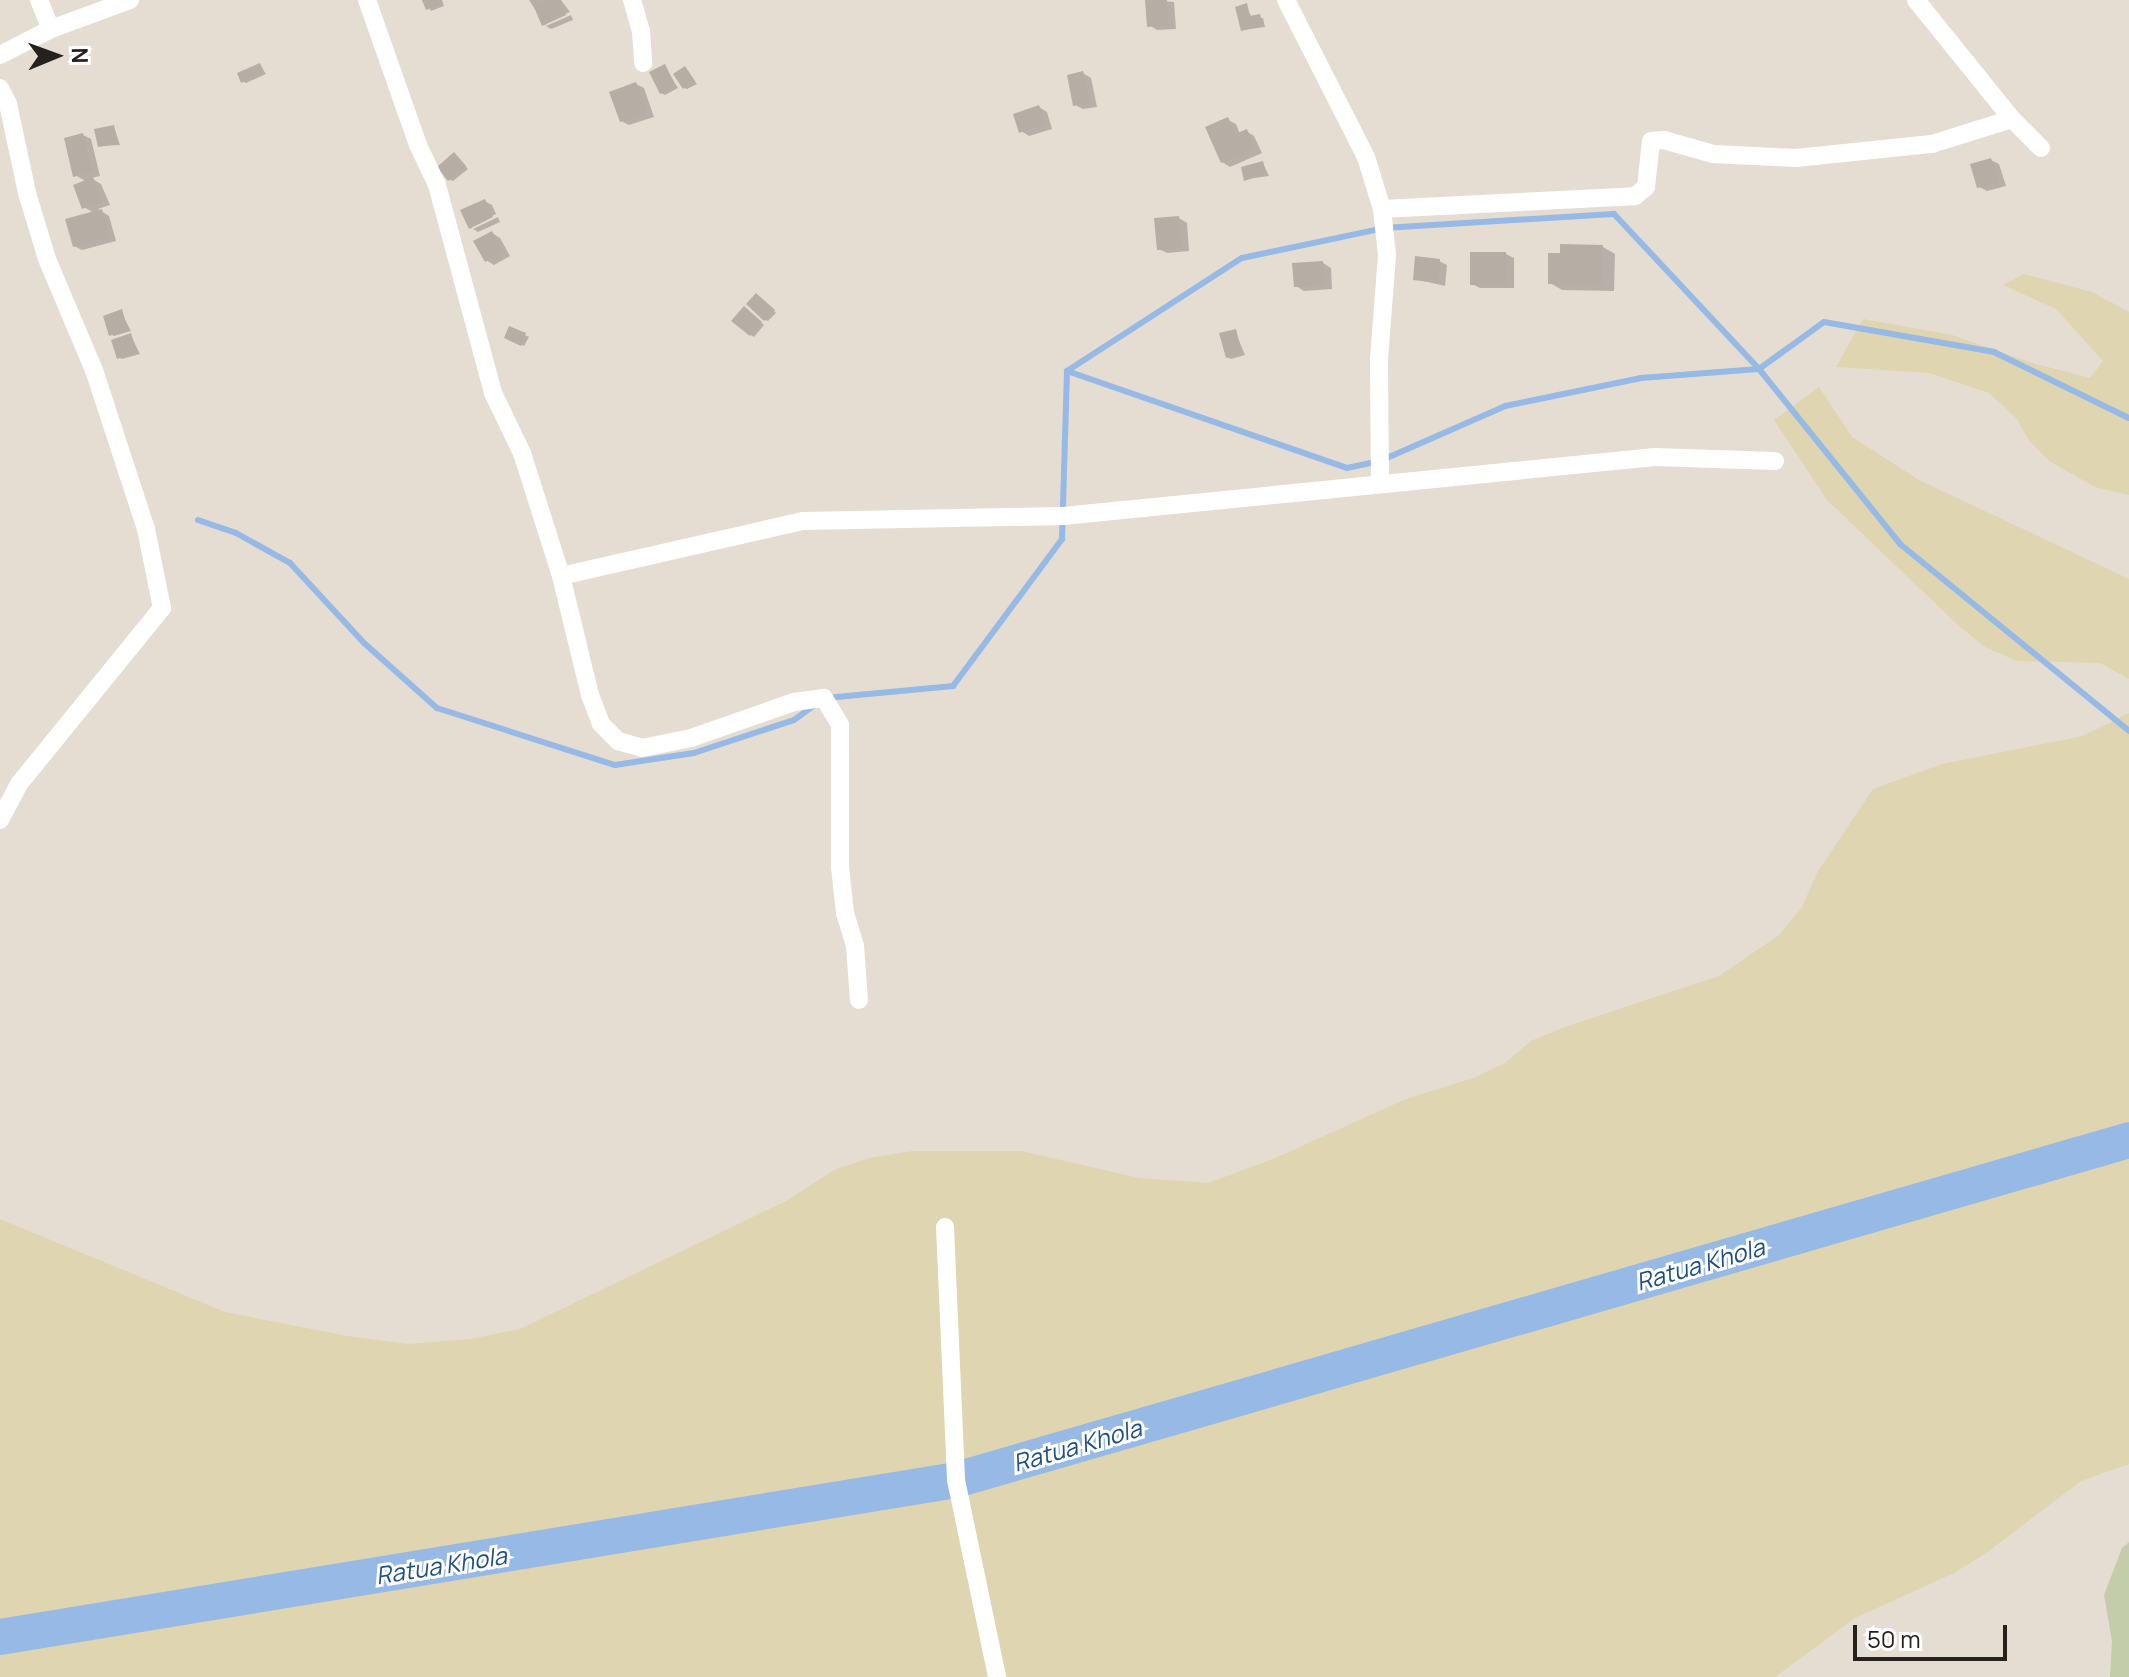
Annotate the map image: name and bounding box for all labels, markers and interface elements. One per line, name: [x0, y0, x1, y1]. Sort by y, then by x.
north arrow: [16, 16, 96, 96]
text: N: [65, 47, 95, 64]
water label: Ratua Khola: [1633, 1232, 1767, 1296]
water label: Ratua Khola: [1010, 1413, 1144, 1477]
water label: Ratua Khola: [374, 1540, 508, 1590]
scale bar: [1857, 1609, 2011, 1659]
text: 50 m: [1867, 1622, 1921, 1655]

